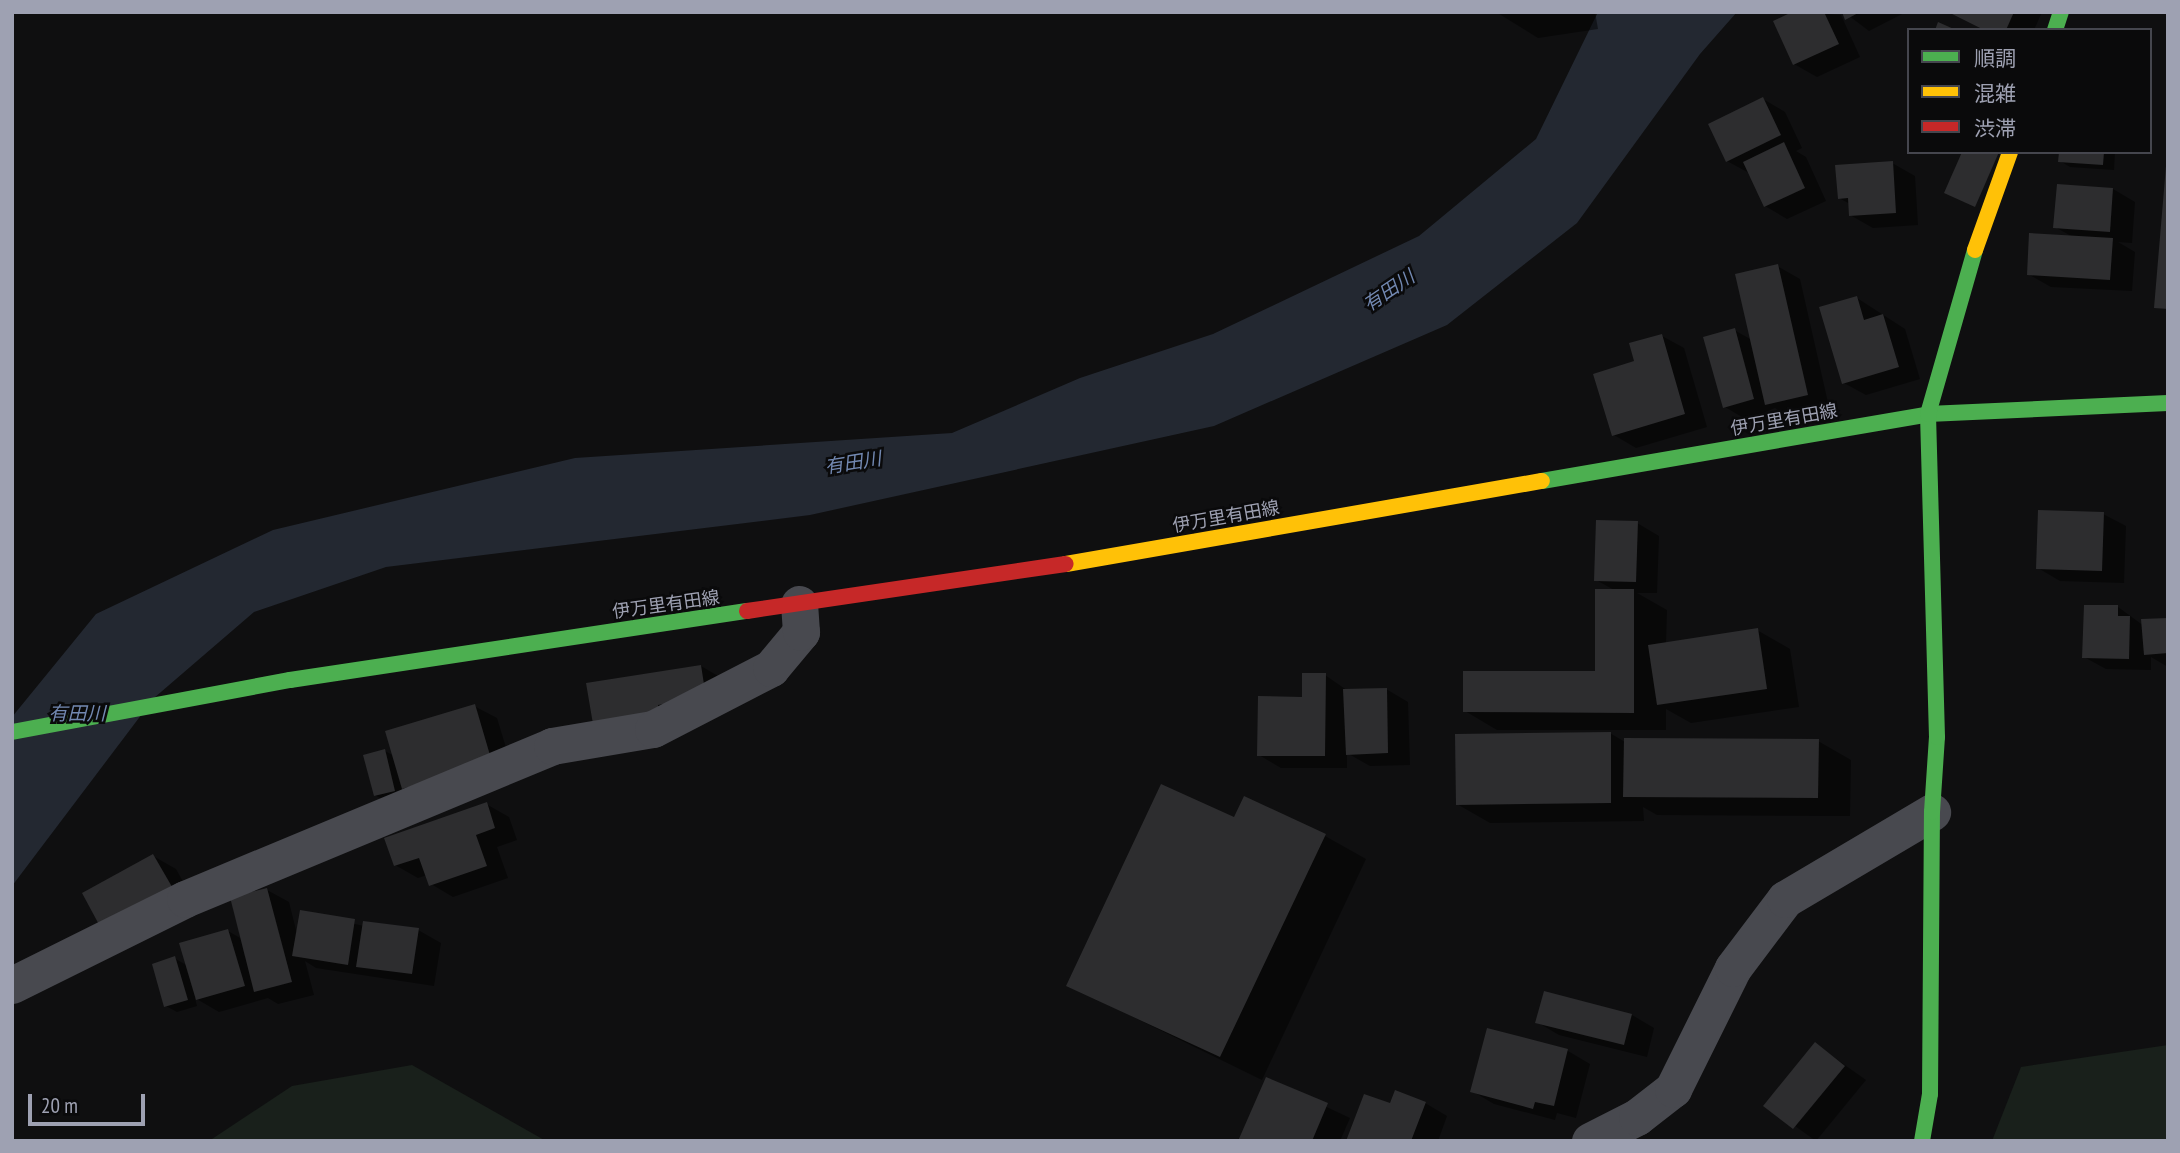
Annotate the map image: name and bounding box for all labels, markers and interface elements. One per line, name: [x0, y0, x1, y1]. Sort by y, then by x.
legend: [1907, 28, 2152, 154]
text: 順調: [1974, 45, 2016, 72]
text: 混雑: [1974, 80, 2016, 107]
text: 渋滞: [1974, 115, 2016, 142]
water label: 有田川: [1359, 266, 1419, 316]
street label: 伊万里有田線: [1729, 400, 1839, 440]
water label: 有田川: [823, 447, 883, 479]
street label: 伊万里有田線: [1171, 497, 1281, 537]
street label: 伊万里有田線: [611, 587, 721, 623]
water label: 有田川: [49, 703, 105, 725]
scale bar: [32, 1080, 149, 1124]
text: 20 m: [41, 1092, 78, 1119]

